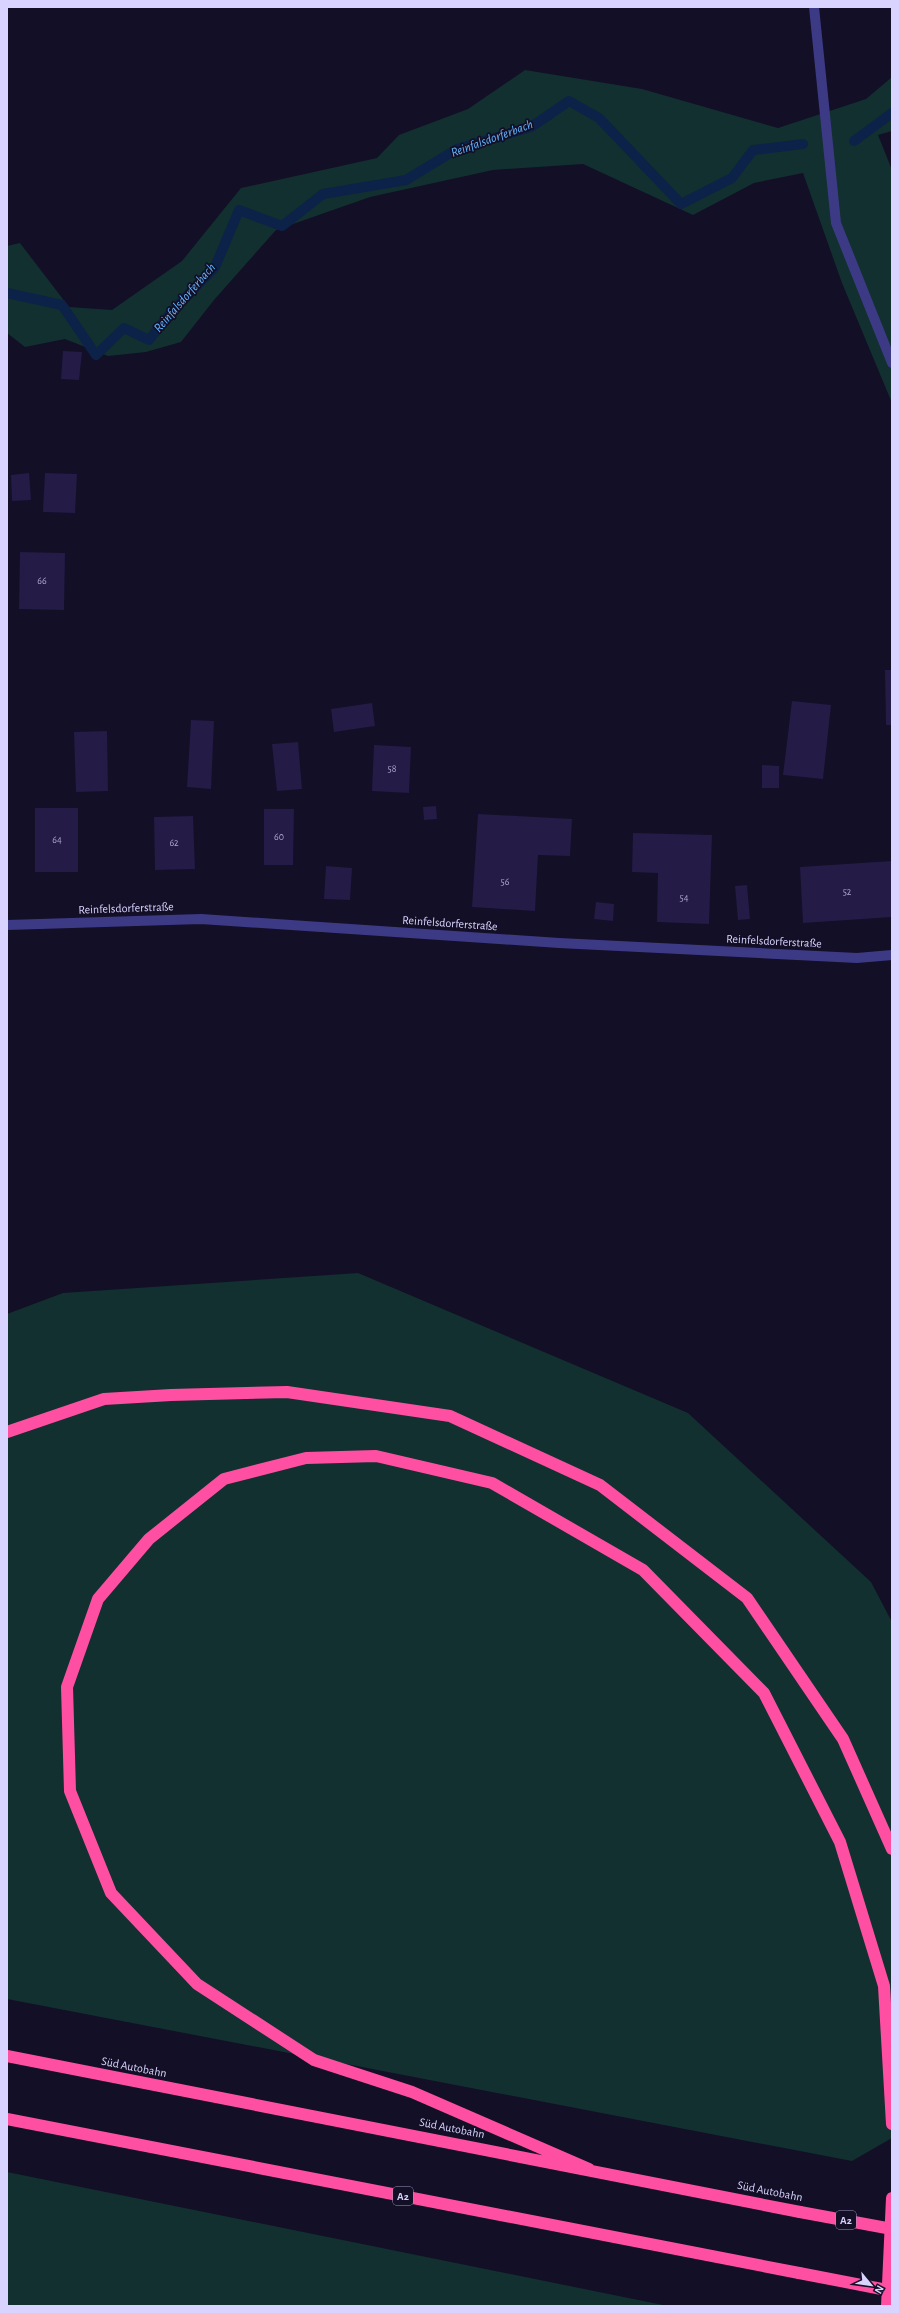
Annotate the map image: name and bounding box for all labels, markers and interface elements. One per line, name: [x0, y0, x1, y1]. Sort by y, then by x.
water label: Reinfalsdorferbach: [449, 118, 535, 160]
water label: Reinfalsdorferbach: [152, 261, 218, 335]
house number: 66: [37, 576, 47, 586]
house number: 58: [388, 764, 397, 774]
house number: 60: [274, 832, 284, 842]
house number: 64: [52, 835, 62, 845]
house number: 62: [169, 838, 179, 848]
house number: 56: [501, 877, 510, 887]
house number: 52: [843, 887, 852, 897]
house number: 54: [680, 893, 689, 903]
street label: Reinfelsdorferstraße: [78, 900, 174, 916]
street label: Reinfelsdorferstraße: [402, 914, 498, 932]
street label: Reinfelsdorferstraße: [726, 933, 822, 949]
street label: Süd Autobahn: [100, 2055, 168, 2079]
street label: Süd Autobahn: [418, 2116, 486, 2140]
street label: Süd Autobahn: [736, 2179, 804, 2203]
road number: A2: [393, 2187, 413, 2205]
road number: A2: [836, 2211, 856, 2229]
north arrow: [851, 2265, 891, 2305]
text: N: [873, 2284, 886, 2296]

